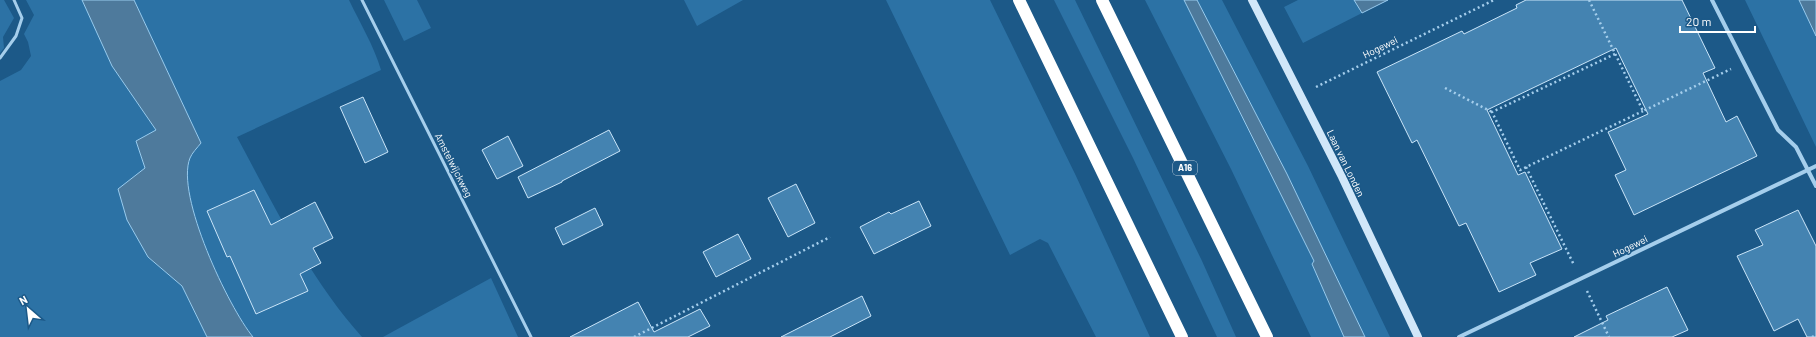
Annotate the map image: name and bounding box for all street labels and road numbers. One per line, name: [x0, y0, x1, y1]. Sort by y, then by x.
street label: Hogewei: [1361, 33, 1399, 61]
street label: Laan van Londen: [1325, 128, 1367, 198]
street label: Amstelwijckweg: [433, 131, 475, 199]
road number: A16: [1173, 161, 1197, 175]
street label: Hogewei: [1611, 232, 1649, 260]

